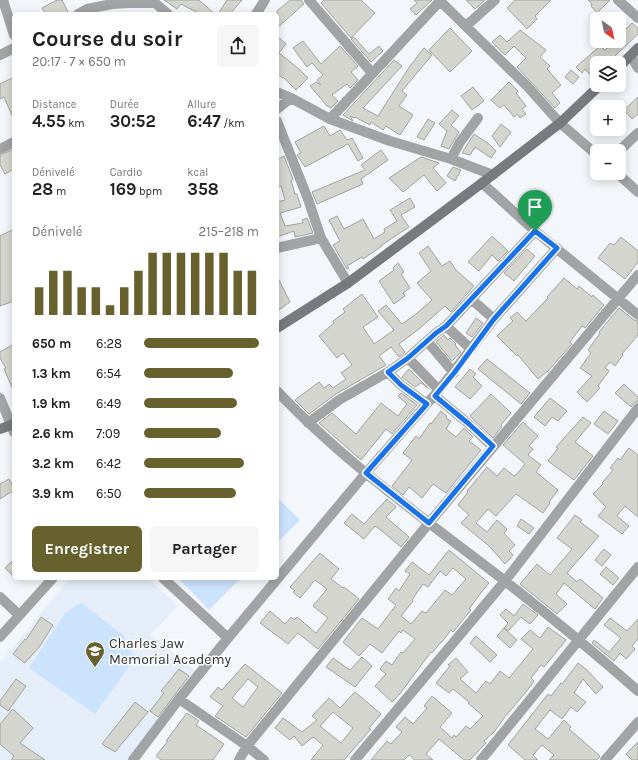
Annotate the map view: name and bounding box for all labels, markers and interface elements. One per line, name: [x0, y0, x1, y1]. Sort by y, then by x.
north arrow: [590, 12, 626, 48]
map controls: [590, 12, 626, 180]
button: share: [217, 25, 259, 67]
text: Course du soir: [32, 26, 182, 52]
text: 20:17 · 7 × 650 m: [32, 54, 126, 69]
button: layers: [590, 56, 626, 92]
text: Distance: [32, 98, 76, 111]
text: Durée: [110, 98, 139, 111]
text: Allure: [187, 98, 216, 111]
button: +: [590, 100, 626, 136]
text: 4.55: [32, 111, 66, 131]
text: 30:52: [110, 111, 156, 131]
text: 6:47: [187, 111, 221, 131]
text: km: [66, 117, 85, 130]
text: /km: [221, 117, 245, 130]
button: −: [590, 144, 626, 180]
text: Dénivelé: [32, 166, 75, 179]
text: Cardio: [110, 166, 142, 179]
text: kcal: [187, 166, 208, 179]
text: 28: [32, 179, 53, 199]
text: 169: [110, 179, 136, 199]
text: 358: [187, 179, 219, 199]
text: m: [53, 185, 66, 198]
text: bpm: [136, 185, 162, 198]
pin: [518, 190, 552, 231]
icon: arrive: [524, 196, 546, 218]
text: Dénivelé: [32, 224, 83, 239]
text: 215–218 m: [199, 224, 259, 239]
text: 650 m: [32, 336, 71, 351]
text: 6:28: [96, 336, 122, 351]
text: 1.3 km: [32, 366, 71, 381]
text: 6:54: [96, 366, 121, 381]
text: 1.9 km: [32, 396, 71, 411]
text: 6:49: [96, 396, 121, 411]
text: 2.6 km: [32, 426, 74, 441]
text: 7:09: [96, 426, 120, 441]
text: 3.2 km: [32, 456, 74, 471]
text: 6:42: [96, 456, 121, 471]
text: 3.9 km: [32, 486, 74, 501]
text: 6:50: [96, 486, 122, 501]
button: Enregistrer: [32, 526, 142, 572]
button: Partager: [150, 526, 259, 572]
place label: Charles Jaw Memorial Academy: [109, 635, 232, 668]
school or university icon: Charles Jaw Memorial Academy: [84, 640, 106, 668]

